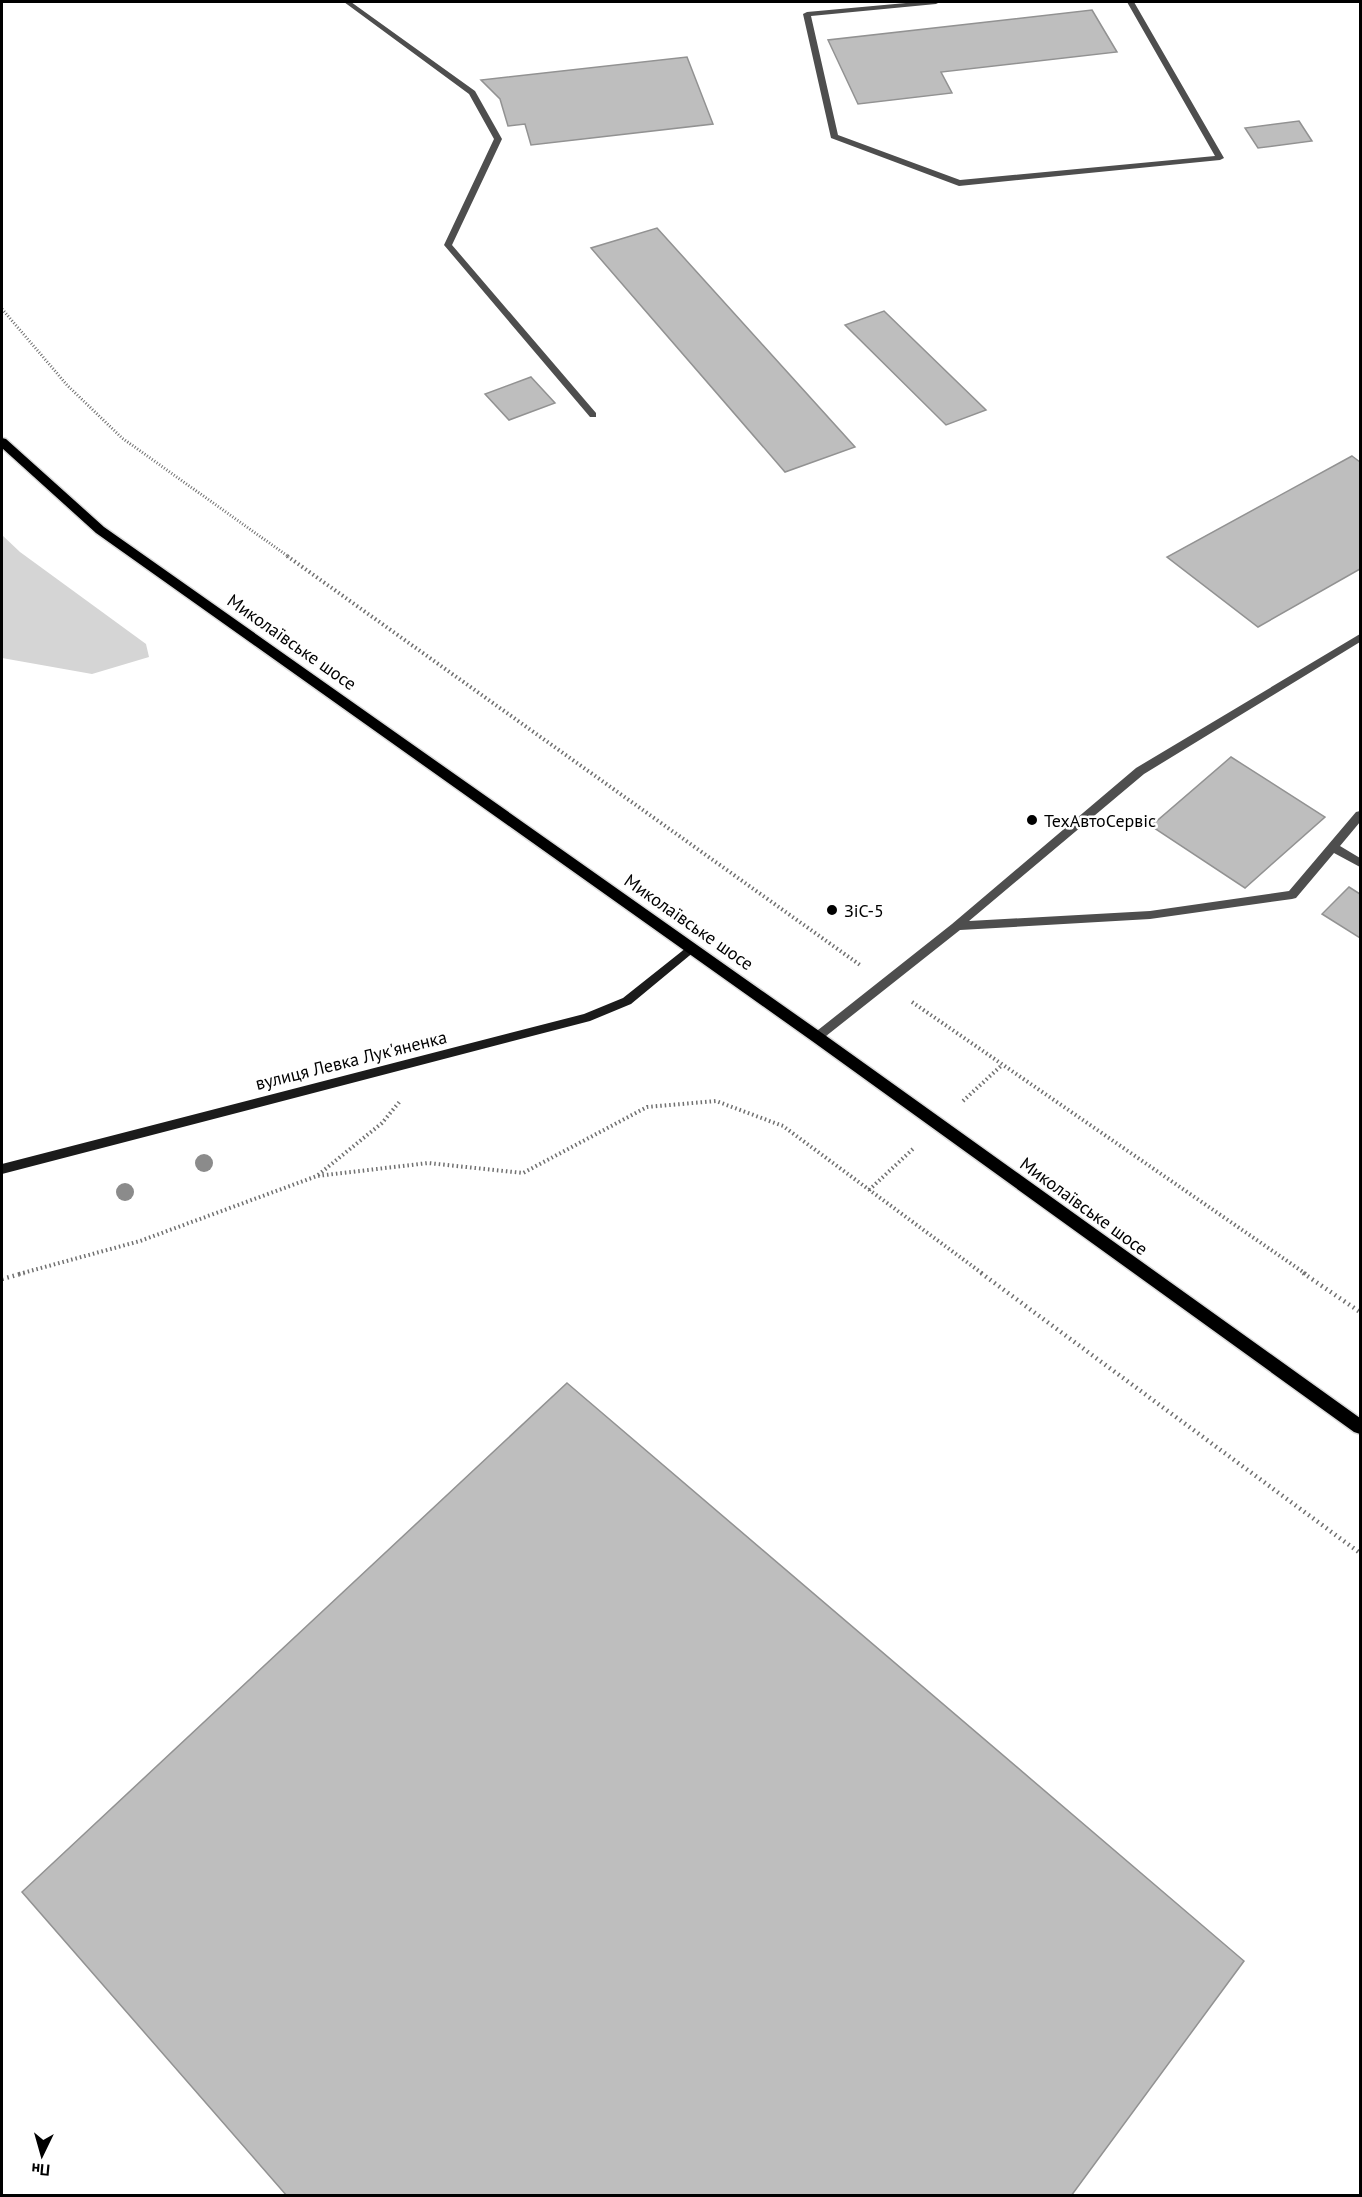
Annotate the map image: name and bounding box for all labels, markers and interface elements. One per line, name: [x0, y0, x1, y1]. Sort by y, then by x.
street label: Миколаївське шосе: [223, 589, 361, 695]
place label: ТехАвтоСервіс: [1044, 809, 1156, 832]
marker: ТехАвтоСервіс: [1025, 813, 1039, 827]
street label: Миколаївське шосе: [620, 869, 758, 975]
place label: ЗіС-5: [844, 899, 884, 922]
marker: ЗіС-5: [825, 903, 839, 917]
street label: вулиця Левка Лук'яненка: [253, 1025, 449, 1095]
street label: Миколаївське шосе: [1016, 1152, 1152, 1260]
north arrow: [12, 2125, 72, 2185]
text: Пн: [30, 2159, 51, 2181]

